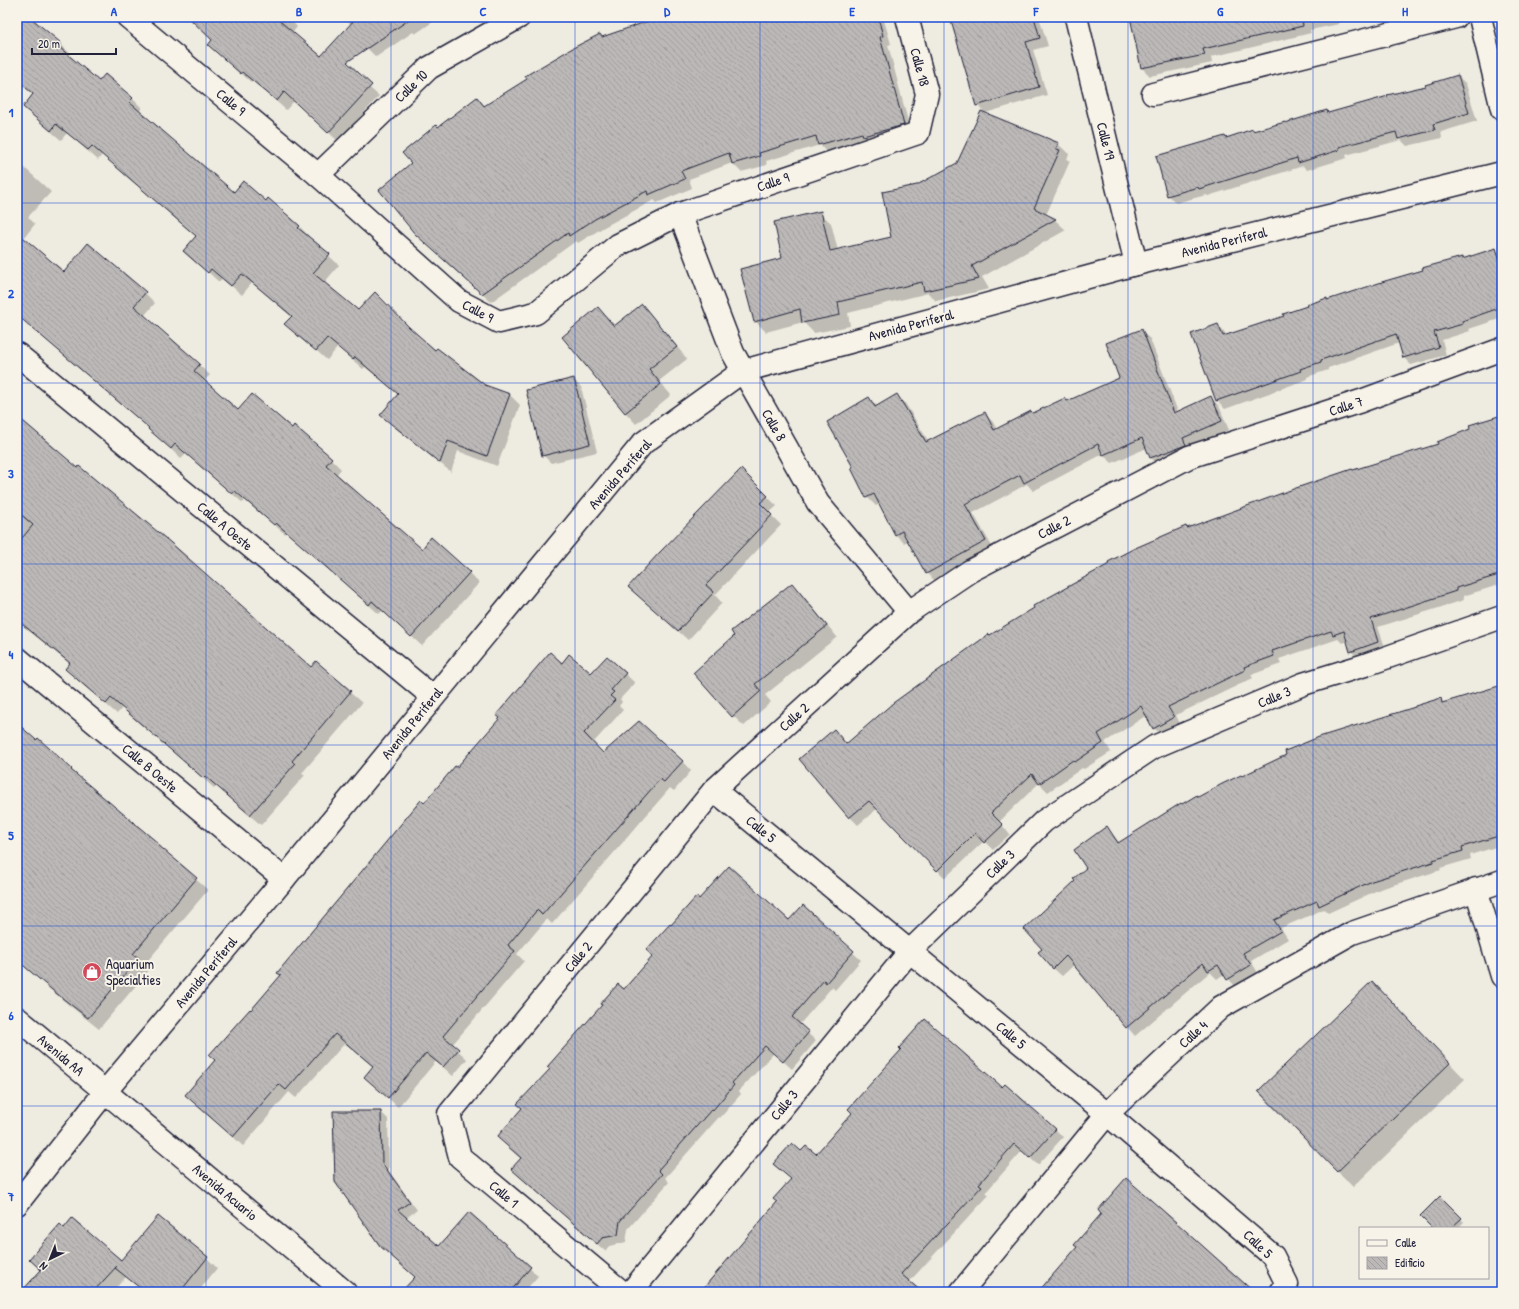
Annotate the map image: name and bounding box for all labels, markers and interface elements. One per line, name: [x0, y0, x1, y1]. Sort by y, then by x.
text: A: [111, 2, 118, 20]
text: B: [296, 2, 303, 20]
text: C: [479, 2, 487, 20]
text: D: [664, 2, 671, 20]
text: E: [849, 2, 855, 20]
text: F: [1033, 2, 1040, 20]
text: G: [1217, 2, 1224, 20]
text: H: [1402, 2, 1408, 20]
scale bar: [32, 30, 116, 56]
text: 20 m: [38, 35, 60, 52]
street label: Calle 18: [906, 46, 935, 88]
street label: Calle 10: [390, 65, 431, 106]
street label: Calle 9: [213, 84, 250, 120]
text: 1: [9, 103, 14, 121]
street label: Calle 19: [1093, 120, 1120, 162]
street label: Calle 9: [754, 167, 792, 196]
street label: Avenida Periferal: [1179, 222, 1269, 261]
text: 2: [8, 284, 15, 302]
street label: Calle 9: [459, 294, 497, 327]
street label: Avenida Periferal: [866, 304, 956, 345]
street label: Calle 7: [1326, 391, 1365, 420]
street label: Calle 8: [758, 405, 791, 444]
street label: Avenida Periferal: [584, 434, 656, 513]
text: 3: [8, 464, 14, 482]
street label: Calle A Oeste: [193, 497, 257, 555]
street label: Calle 2: [1034, 510, 1074, 543]
text: 4: [9, 645, 14, 663]
street label: Calle 3: [1254, 681, 1293, 712]
street label: Avenida Periferal: [377, 682, 447, 763]
street label: Calle 2: [774, 698, 813, 735]
street label: Calle B Oeste: [118, 739, 183, 797]
street label: Calle 5: [742, 811, 781, 847]
text: 5: [8, 826, 14, 844]
street label: Calle 3: [981, 845, 1019, 882]
street label: Avenida Periferal: [170, 932, 241, 1011]
street label: Calle 2: [559, 937, 596, 976]
place label: Aquarium Specialties: [106, 954, 161, 990]
shop icon: Aquarium Specialties: [81, 961, 103, 983]
text: 6: [8, 1006, 14, 1024]
street label: Calle 4: [1174, 1015, 1211, 1052]
street label: Calle 5: [992, 1016, 1030, 1053]
street label: Avenida AA: [34, 1030, 89, 1080]
street label: Calle 3: [765, 1085, 802, 1124]
street label: Avenida Acuario: [189, 1159, 262, 1225]
street label: Calle 1: [486, 1176, 523, 1212]
text: 7: [7, 1187, 15, 1205]
street label: Calle 5: [1239, 1225, 1277, 1262]
legend: [1359, 1227, 1489, 1279]
text: Calle: [1395, 1234, 1416, 1251]
north arrow: [30, 1239, 70, 1279]
text: Edificio: [1395, 1254, 1425, 1271]
text: N: [36, 1259, 50, 1273]

